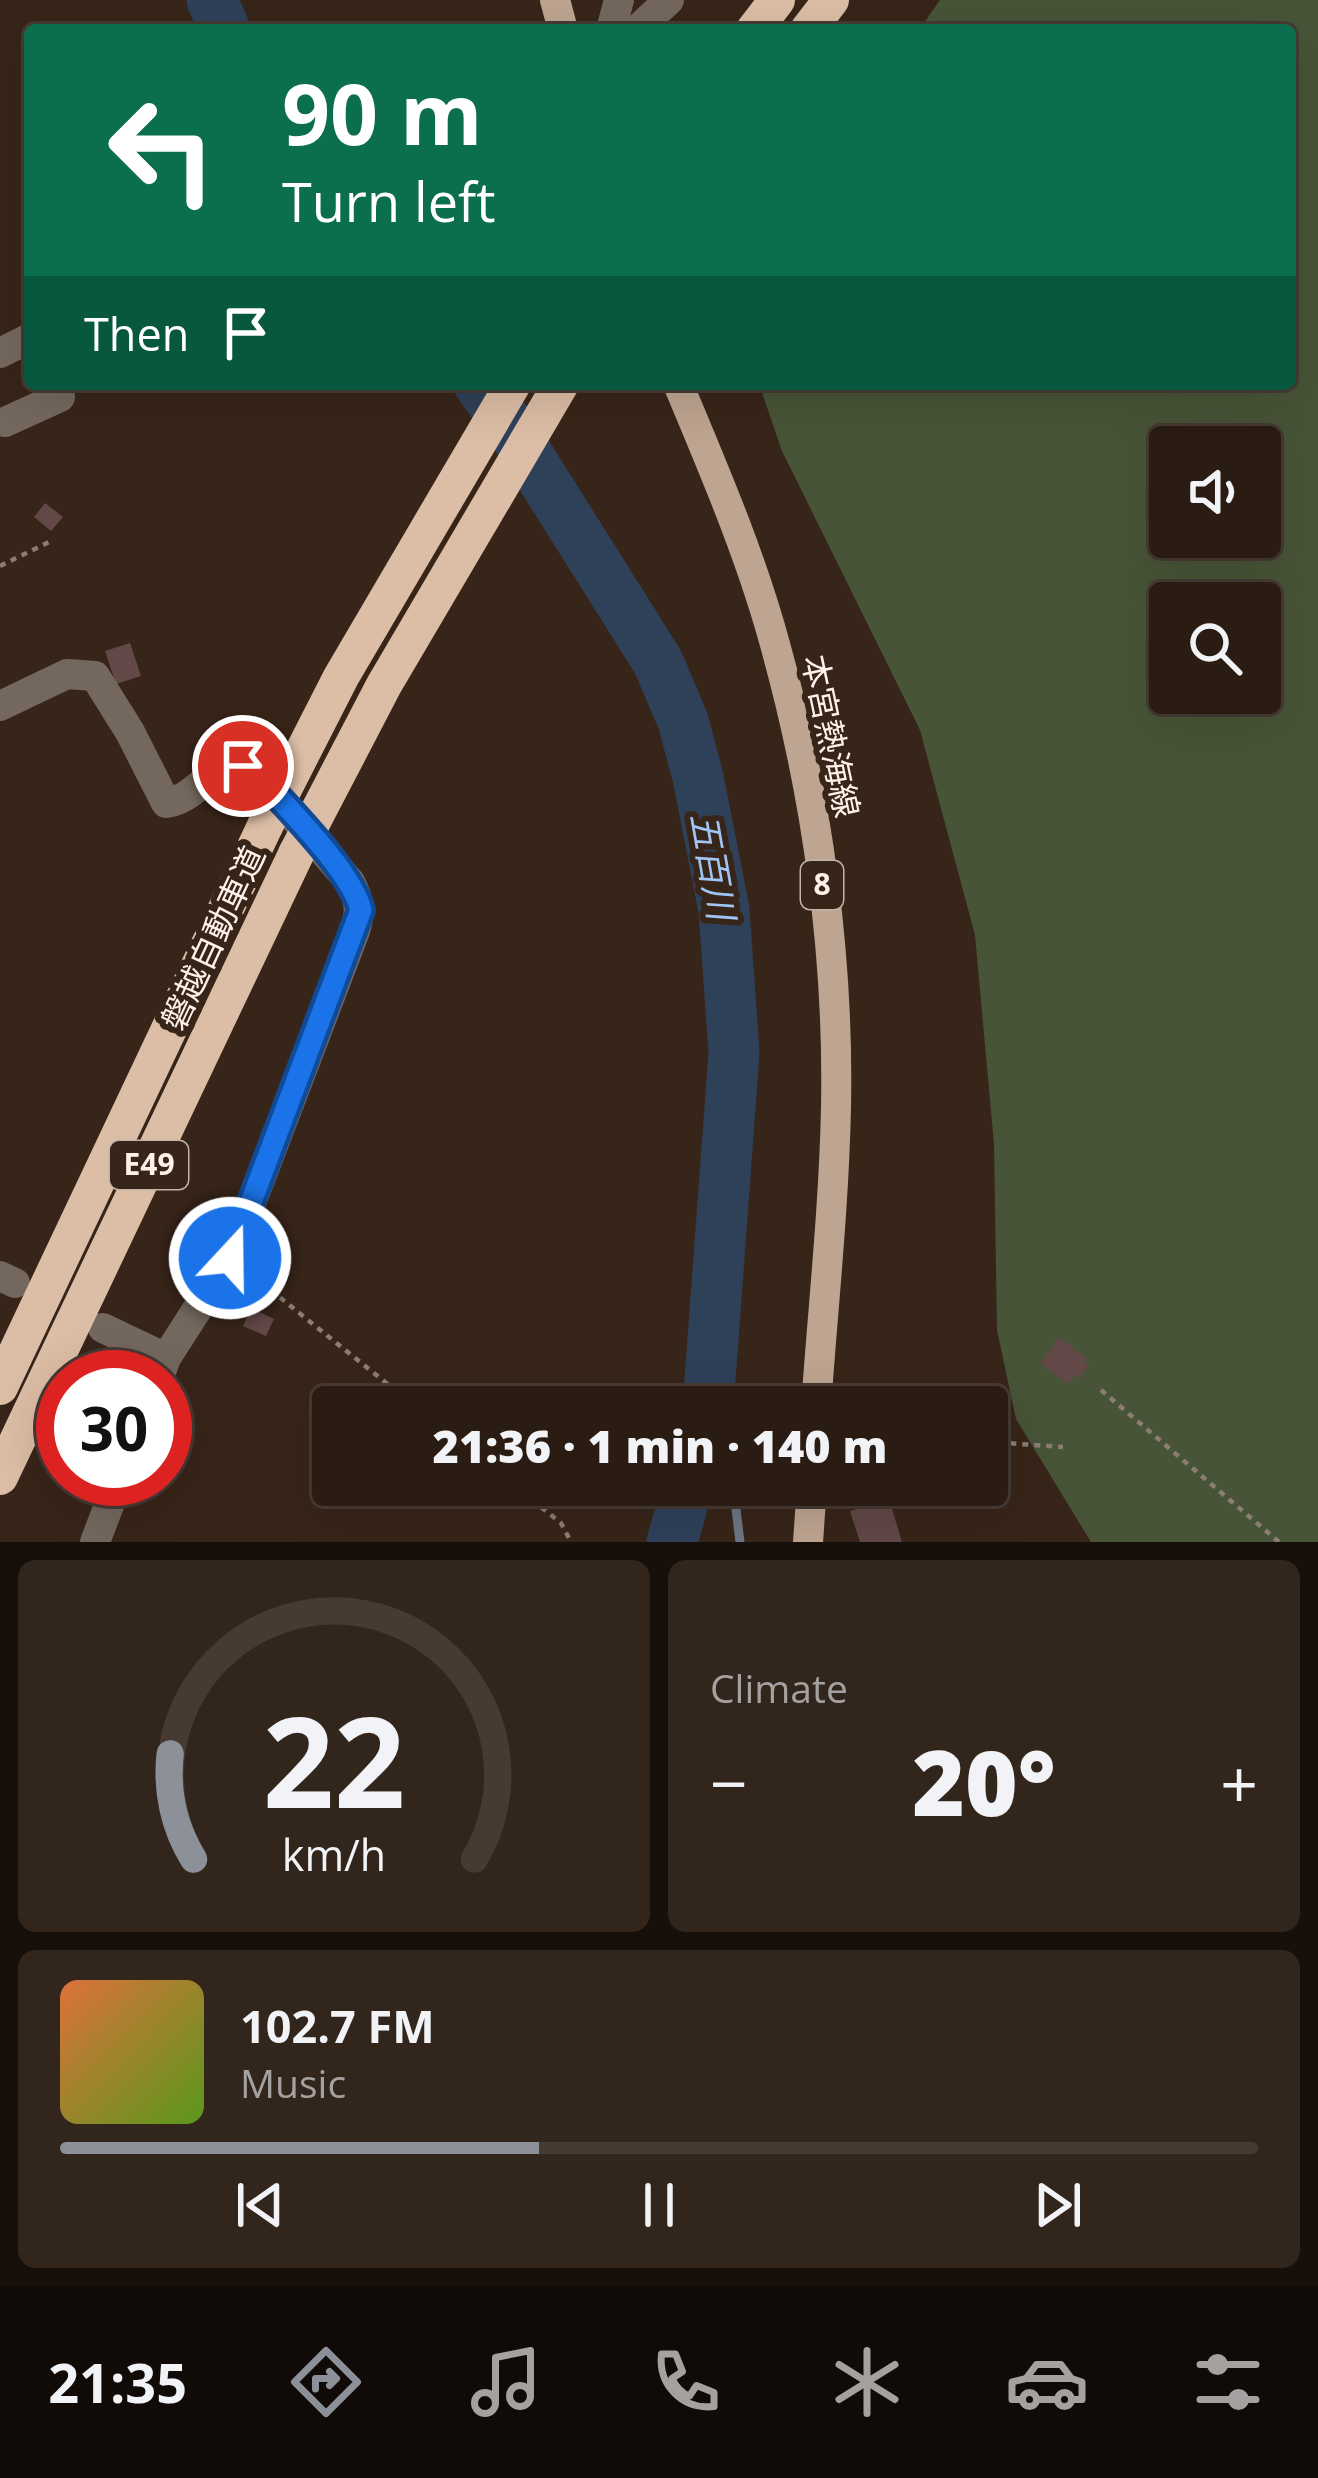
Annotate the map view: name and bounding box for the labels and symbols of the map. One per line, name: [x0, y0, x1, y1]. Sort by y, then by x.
street label: 本宮熱海線: [792, 651, 871, 821]
pin: [192, 715, 294, 817]
water label: 五百川: [680, 808, 748, 927]
street label: 磐越自動車道: [150, 839, 275, 1037]
road number: 8: [801, 861, 843, 909]
road number: E49: [110, 1141, 188, 1189]
position arrow: [167, 1195, 293, 1321]
speed limit sign: 30: [36, 1350, 192, 1506]

